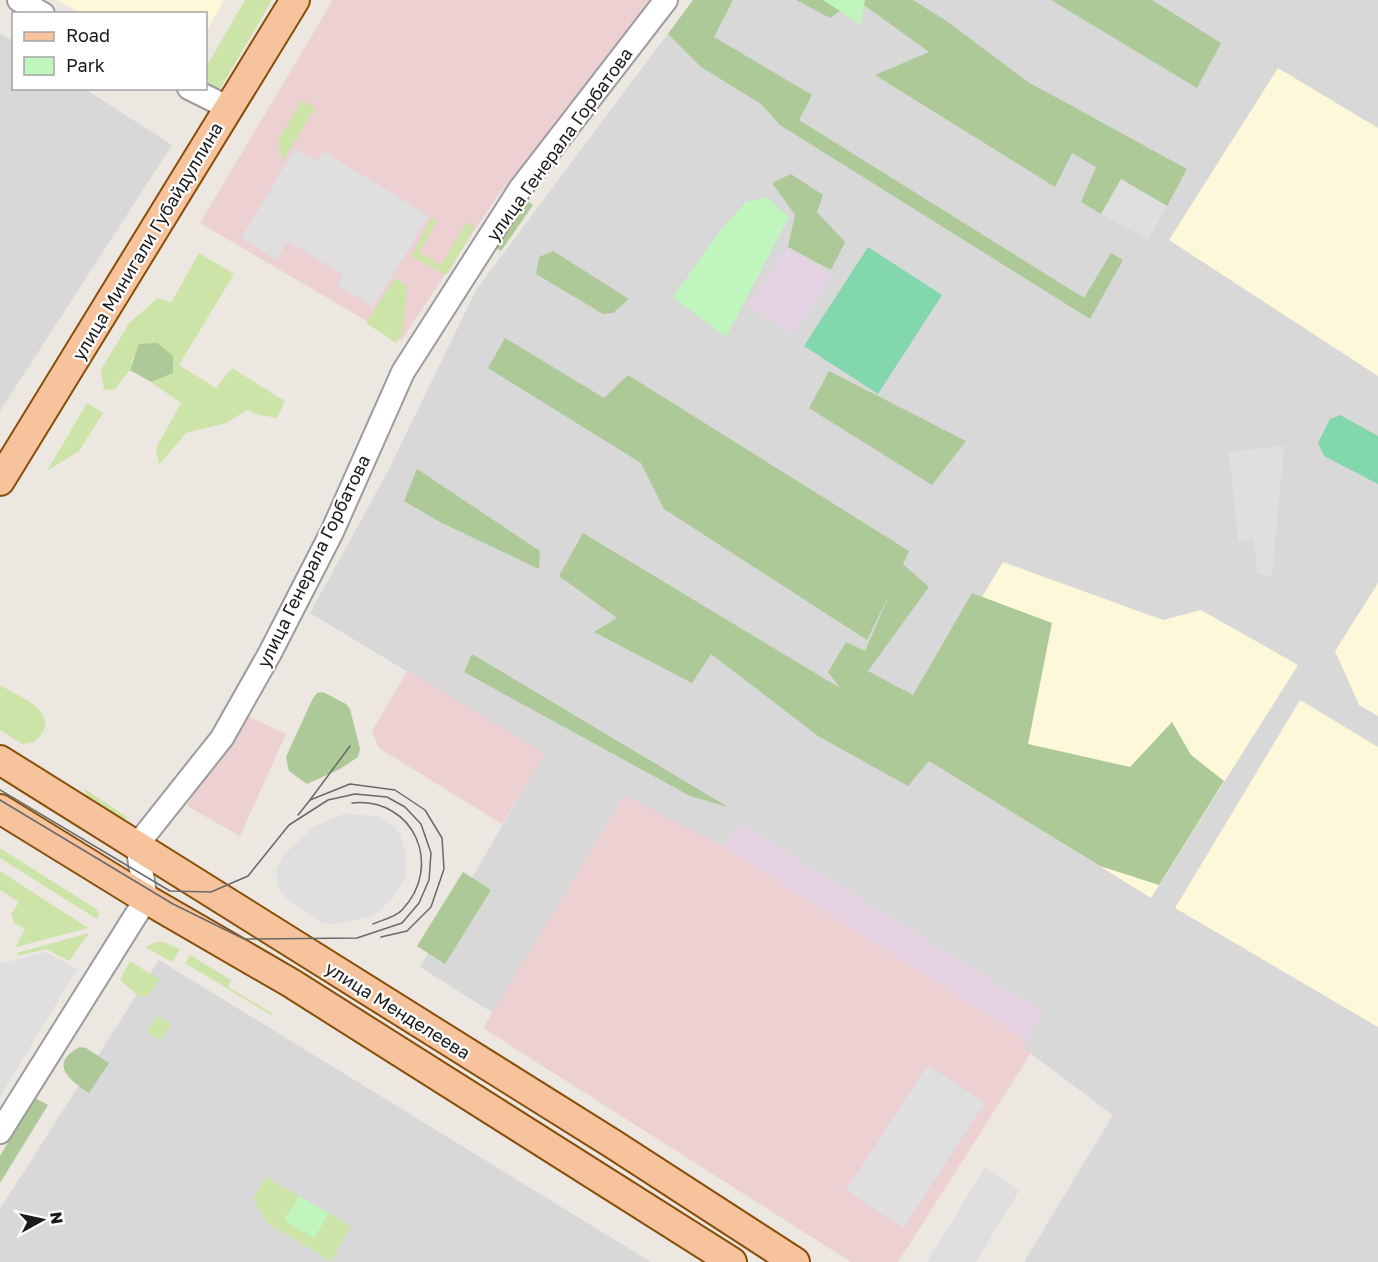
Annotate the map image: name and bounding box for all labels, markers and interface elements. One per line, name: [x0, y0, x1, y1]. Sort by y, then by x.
legend: [12, 12, 207, 90]
text: Road: [66, 24, 110, 46]
street label: улица Генерала Горбатова: [481, 43, 637, 245]
text: Park: [66, 54, 105, 76]
street label: улица Минигали Губайдуллина: [67, 118, 227, 364]
street label: улица Генерала Горбатова: [252, 451, 374, 671]
street label: улица Менделеева: [321, 956, 475, 1064]
north arrow: [12, 1190, 72, 1250]
text: N: [46, 1210, 68, 1225]

